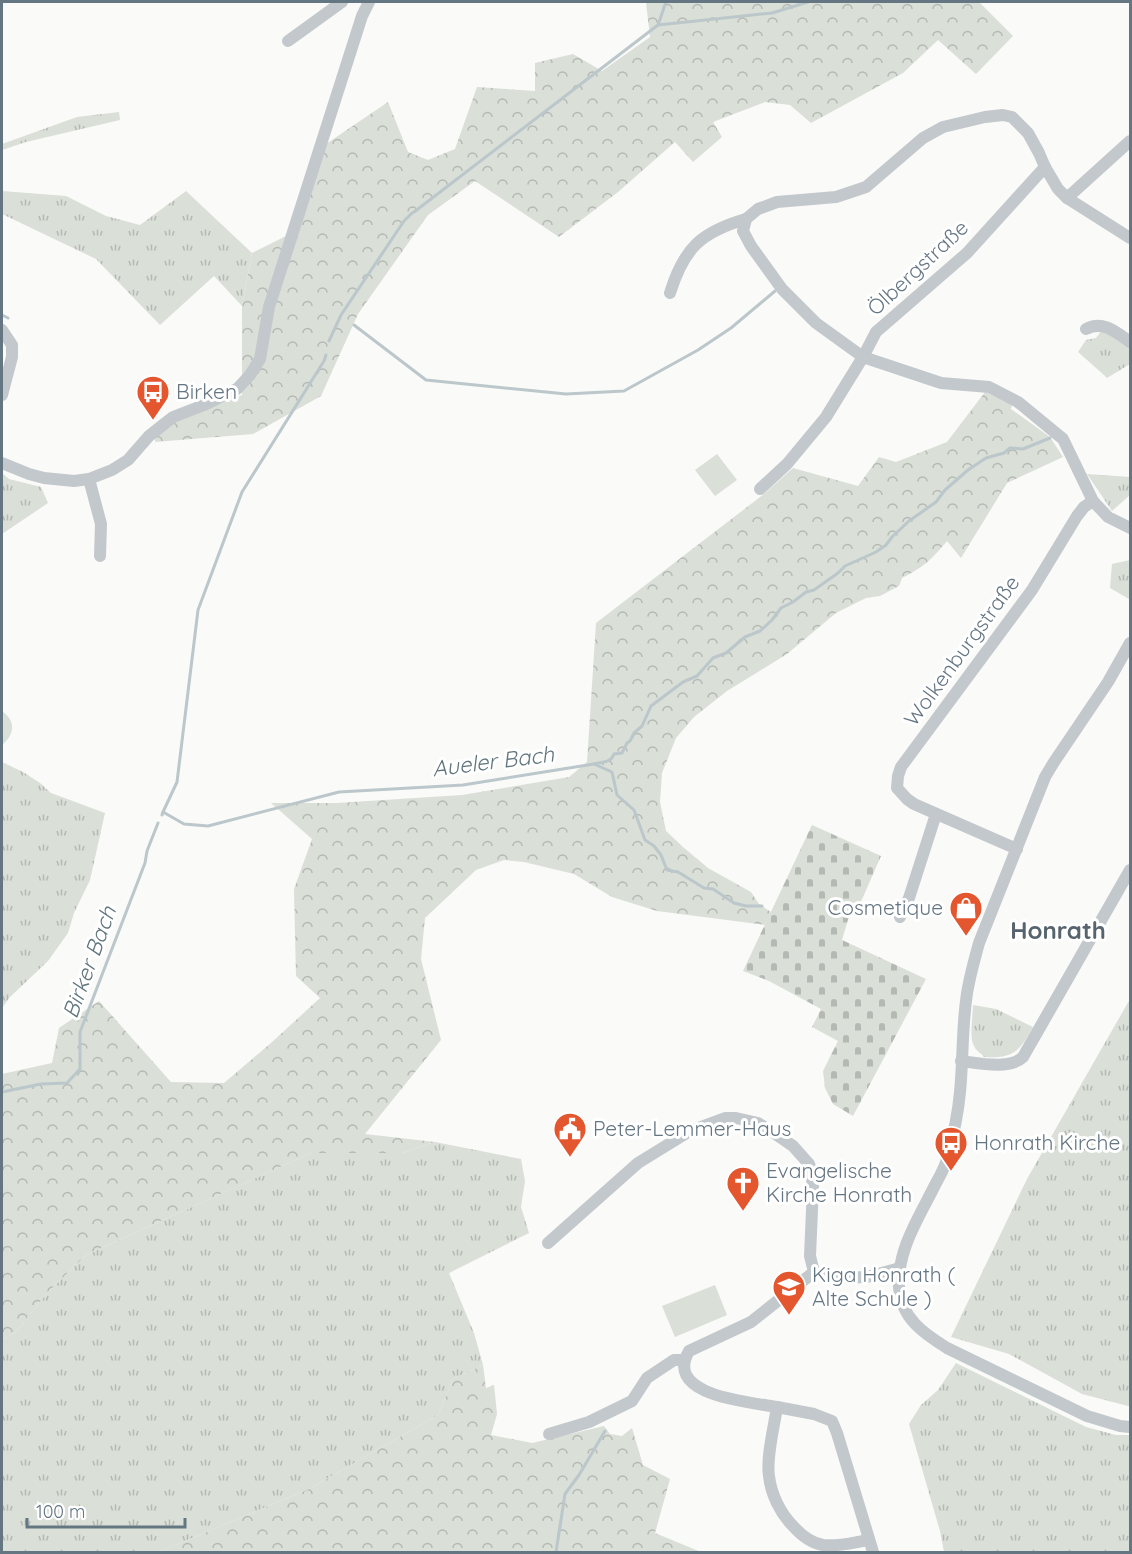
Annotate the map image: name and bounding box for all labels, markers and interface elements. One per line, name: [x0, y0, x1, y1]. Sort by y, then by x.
street label: Ölbergstraße: [862, 214, 973, 321]
bus stop icon: Birken: [135, 374, 171, 421]
place label: Birken: [176, 378, 237, 404]
street label: Wolkenburgstraße: [898, 570, 1025, 731]
water label: Aueler Bach: [431, 740, 556, 782]
shop icon: Cosmetique: [948, 890, 984, 937]
place label: Cosmetique: [828, 894, 943, 920]
water label: Birker Bach: [56, 902, 122, 1022]
district label: Honrath: [1010, 915, 1106, 945]
public building icon: Peter-Lemmer-Haus: [552, 1111, 588, 1158]
place label: Peter-Lemmer-Haus: [593, 1115, 791, 1141]
bus stop icon: Honrath Kirche: [933, 1125, 969, 1172]
place label: Honrath Kirche: [974, 1129, 1120, 1155]
place label: Evangelische Kirche Honrath: [766, 1157, 912, 1207]
church icon: Evangelische Kirche Honrath: [725, 1165, 761, 1212]
place label: Kiga Honrath ( Alte Schule ): [812, 1261, 955, 1311]
school or university icon: Kiga Honrath ( Alte Schule ): [771, 1269, 807, 1316]
scale bar: [27, 1491, 184, 1529]
text: 100 m: [36, 1500, 85, 1523]

